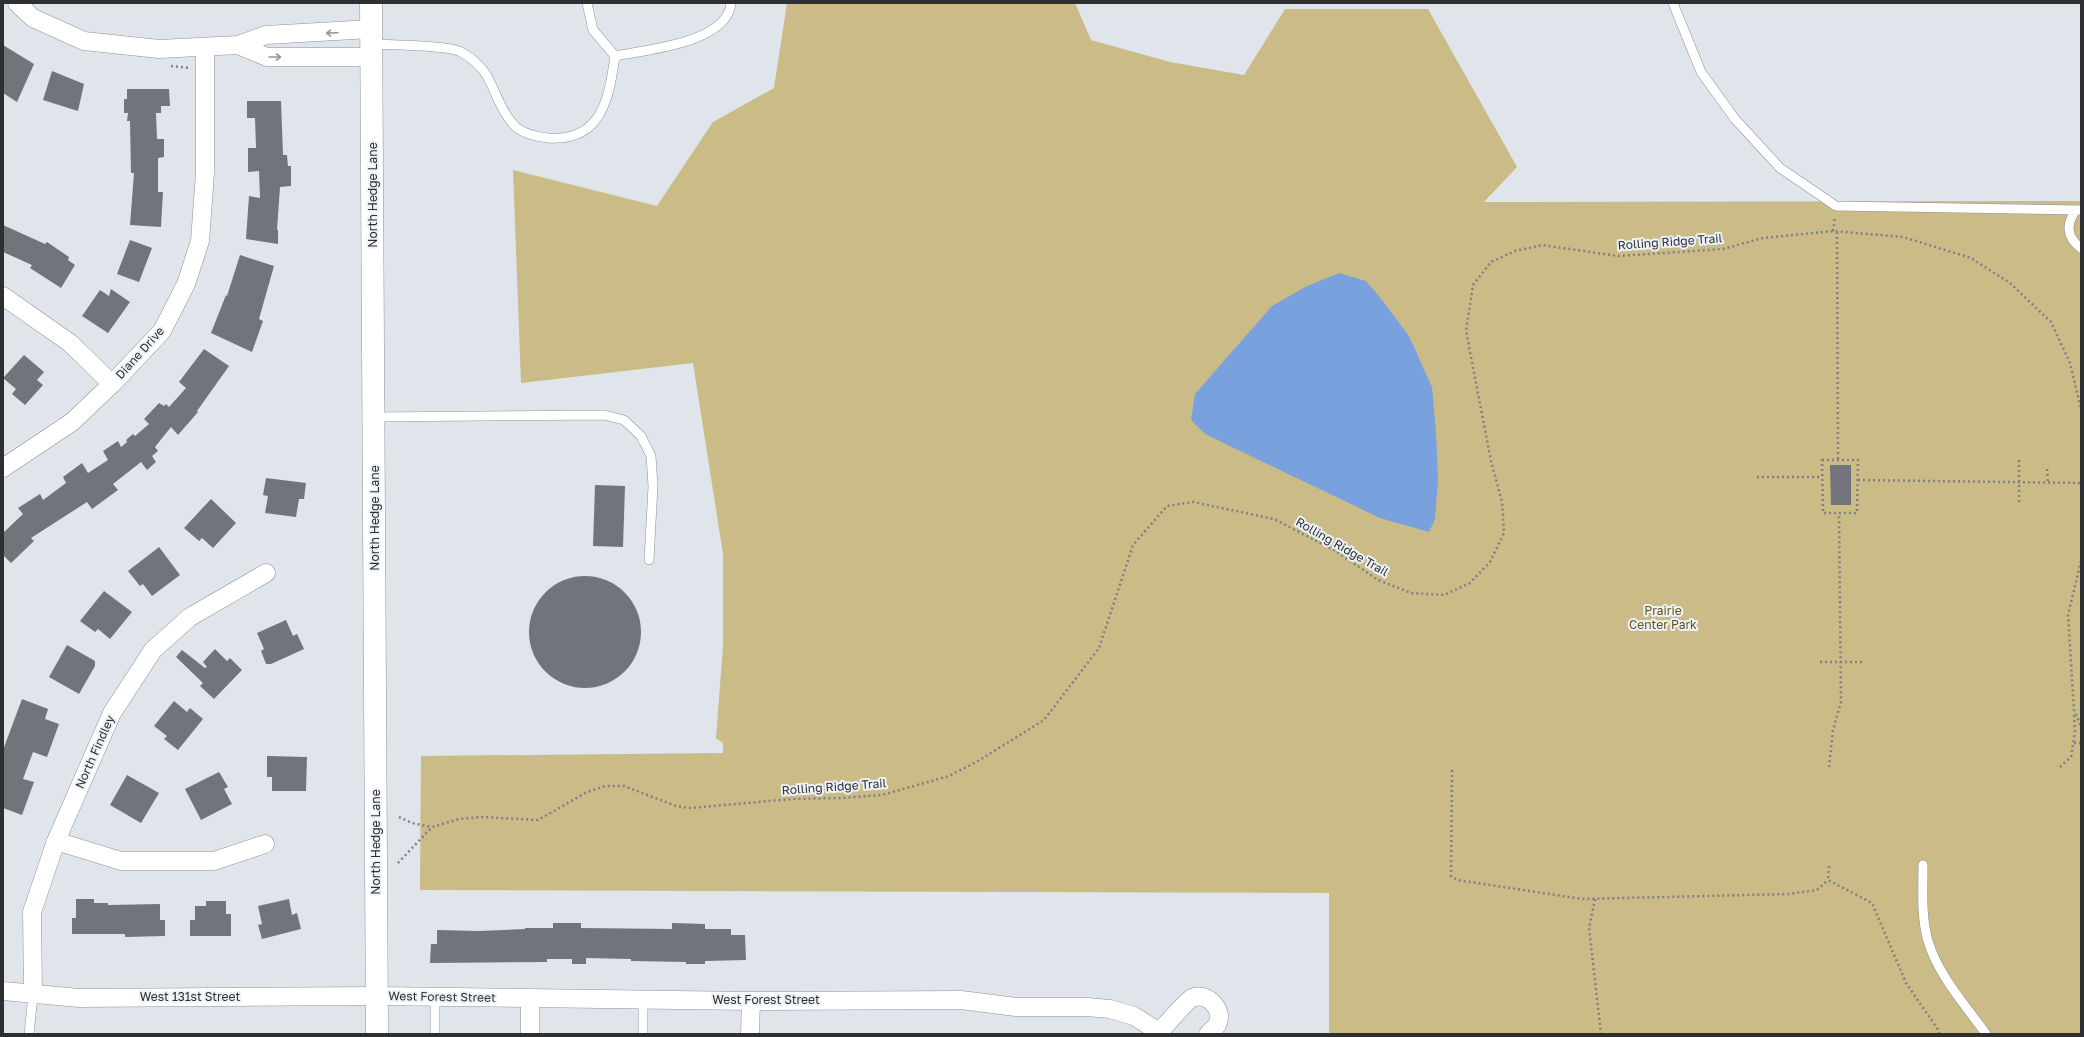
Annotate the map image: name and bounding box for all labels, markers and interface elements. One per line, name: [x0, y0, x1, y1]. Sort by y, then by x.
one-way arrow: [326, 29, 339, 36]
one-way arrow: [268, 53, 281, 61]
street label: North Hedge Lane: [365, 142, 380, 248]
street label: Rolling Ridge Trail: [1617, 230, 1723, 253]
street label: Diane Drive: [112, 323, 167, 382]
street label: North Hedge Lane: [367, 465, 382, 571]
street label: Rolling Ridge Trail: [1293, 514, 1391, 579]
park label: Prairie Center Park: [1629, 603, 1697, 632]
street label: North Findley: [72, 713, 118, 791]
street label: Rolling Ridge Trail: [781, 775, 887, 798]
street label: North Hedge Lane: [368, 789, 383, 895]
street label: West Forest Street: [388, 988, 496, 1005]
street label: West 131st Street: [140, 989, 240, 1004]
street label: West Forest Street: [712, 992, 820, 1007]

